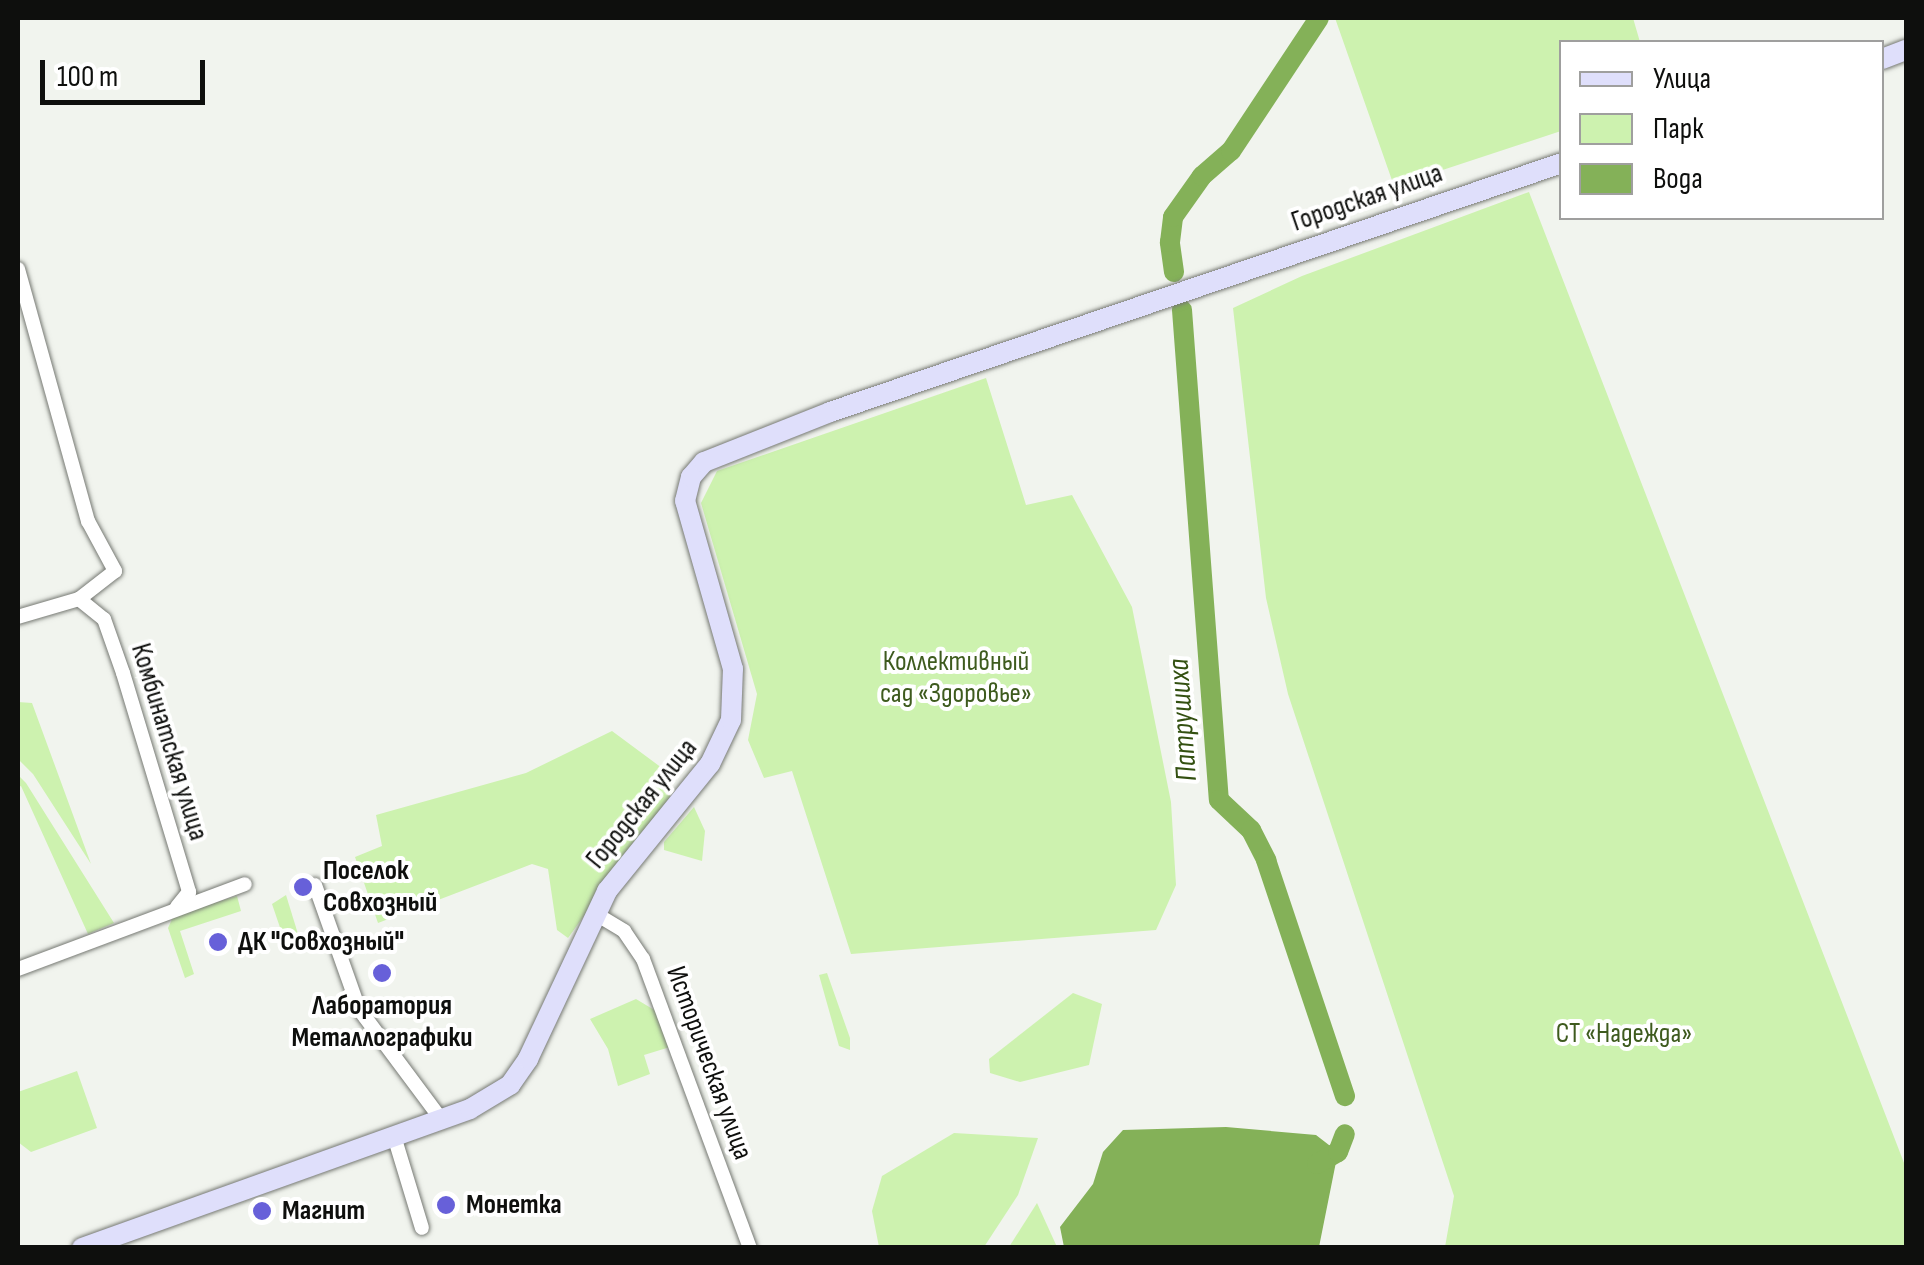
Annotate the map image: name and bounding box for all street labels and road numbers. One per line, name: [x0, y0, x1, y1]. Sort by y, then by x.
street label: Городская улица: [1287, 157, 1447, 239]
street label: Комбинатская улица: [123, 640, 215, 844]
street label: Городская улица: [579, 732, 705, 876]
street label: Историческая улица: [658, 962, 760, 1164]

